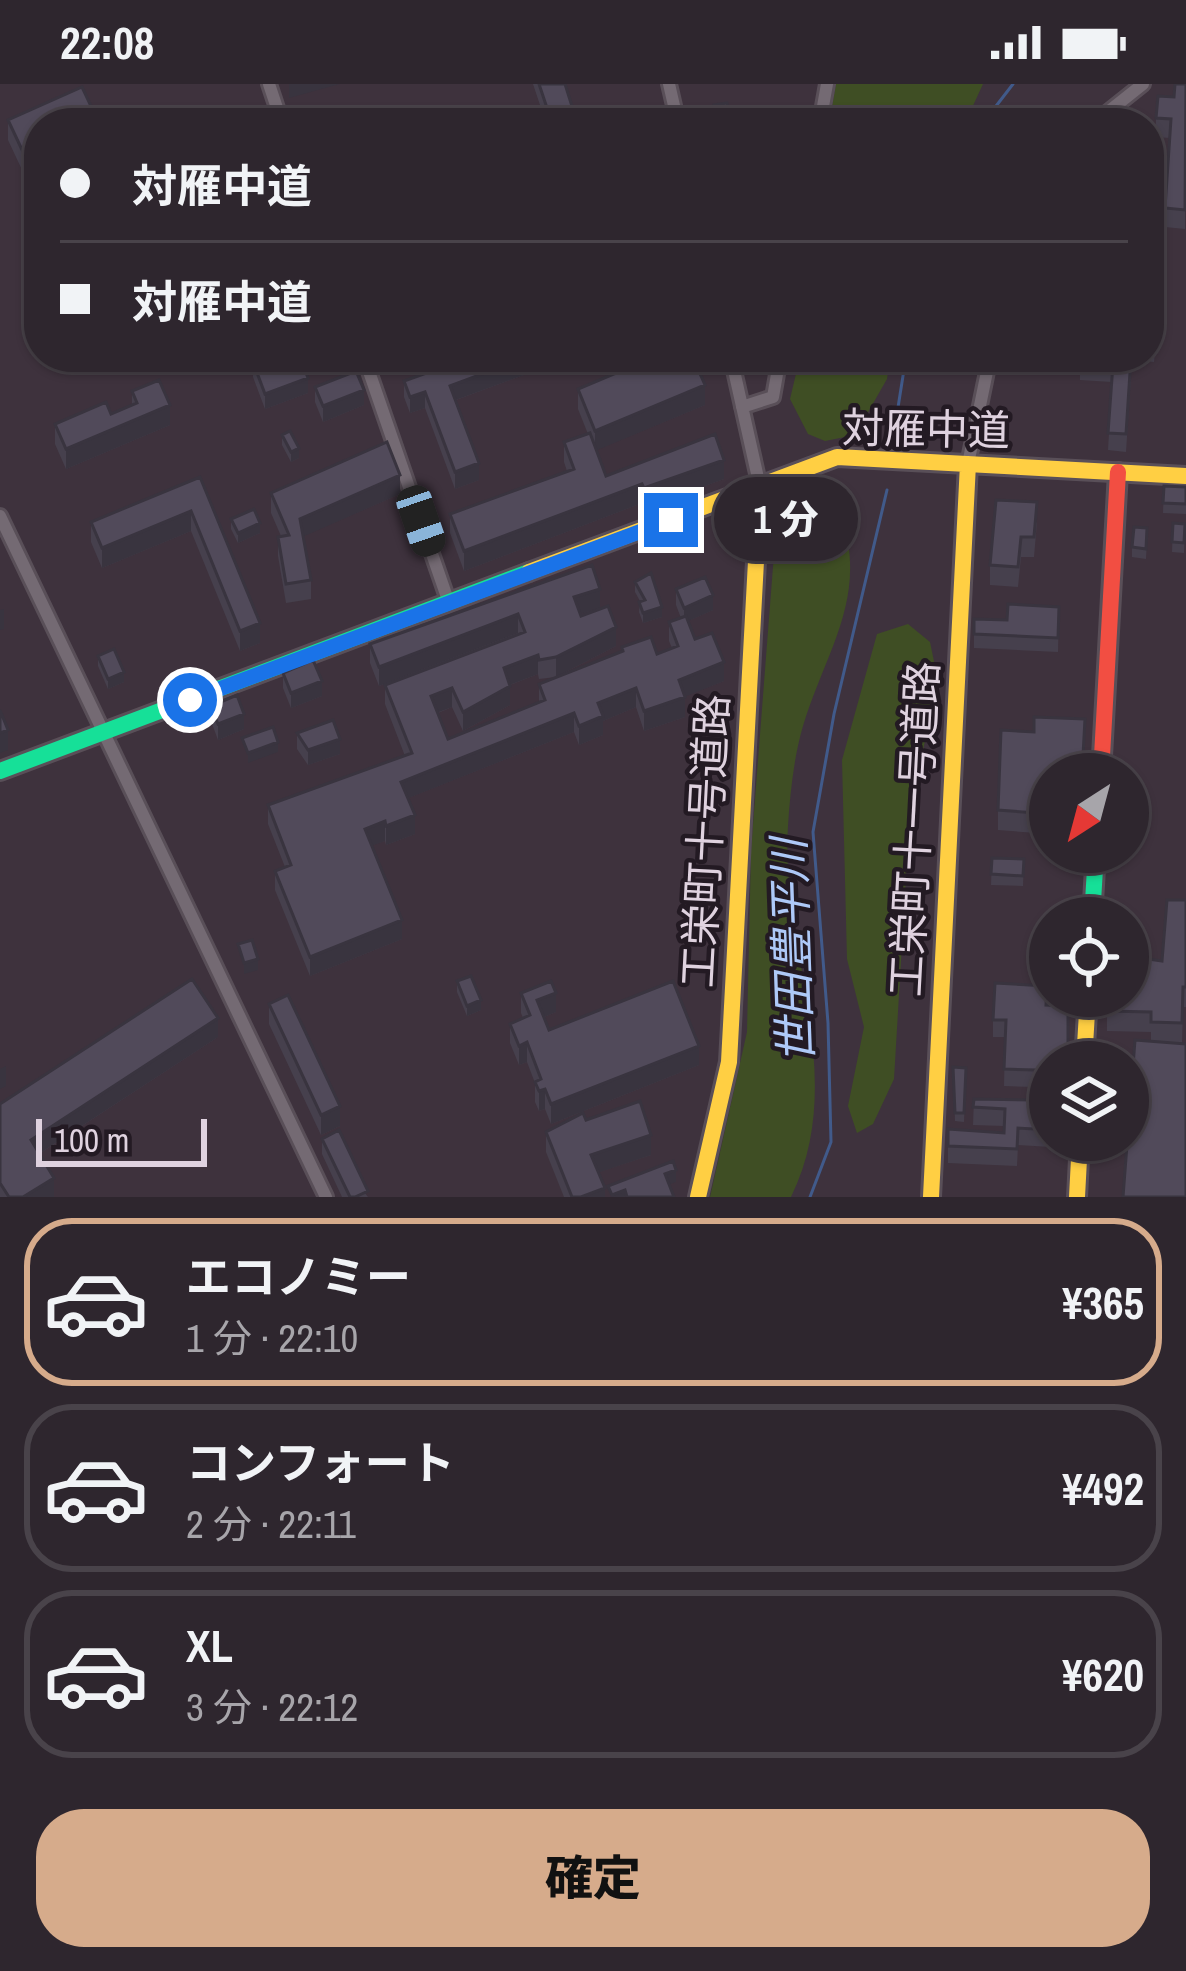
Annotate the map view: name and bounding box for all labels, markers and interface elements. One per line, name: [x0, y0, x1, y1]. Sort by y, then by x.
text: 22:08: [60, 12, 154, 73]
text: 対雁中道: [132, 155, 312, 216]
text: 対雁中道: [132, 271, 312, 332]
street label: 対雁中道: [842, 400, 1010, 458]
callout: 1 分: [713, 478, 857, 562]
car: [392, 481, 450, 561]
route end: [644, 493, 698, 547]
text: 1 分: [753, 493, 819, 545]
street label: 工栄町十一号道路: [877, 660, 951, 998]
route start: [163, 673, 217, 727]
street label: 工栄町十号道路: [669, 693, 741, 989]
north arrow: [1029, 753, 1149, 873]
map controls: [1029, 753, 1149, 1161]
water label: 世田豊平川: [757, 834, 826, 1065]
button: locate: [1029, 897, 1149, 1017]
button: layers: [1029, 1041, 1149, 1161]
scale bar: [36, 1113, 207, 1166]
text: 100 m: [54, 1118, 129, 1162]
text: エコノミー: [186, 1246, 411, 1307]
icon: car: [42, 1248, 150, 1356]
text: ¥365: [1062, 1272, 1144, 1333]
text: 1 分 · 22:10: [186, 1312, 358, 1364]
text: コンフォート: [186, 1432, 455, 1493]
icon: car: [42, 1434, 150, 1542]
text: ¥492: [1062, 1458, 1144, 1519]
text: 2 分 · 22:11: [186, 1498, 356, 1550]
text: XL: [186, 1615, 233, 1676]
icon: car: [42, 1620, 150, 1728]
text: ¥620: [1062, 1644, 1144, 1705]
text: 3 分 · 22:12: [186, 1681, 358, 1733]
button: 確定: [36, 1809, 1150, 1947]

